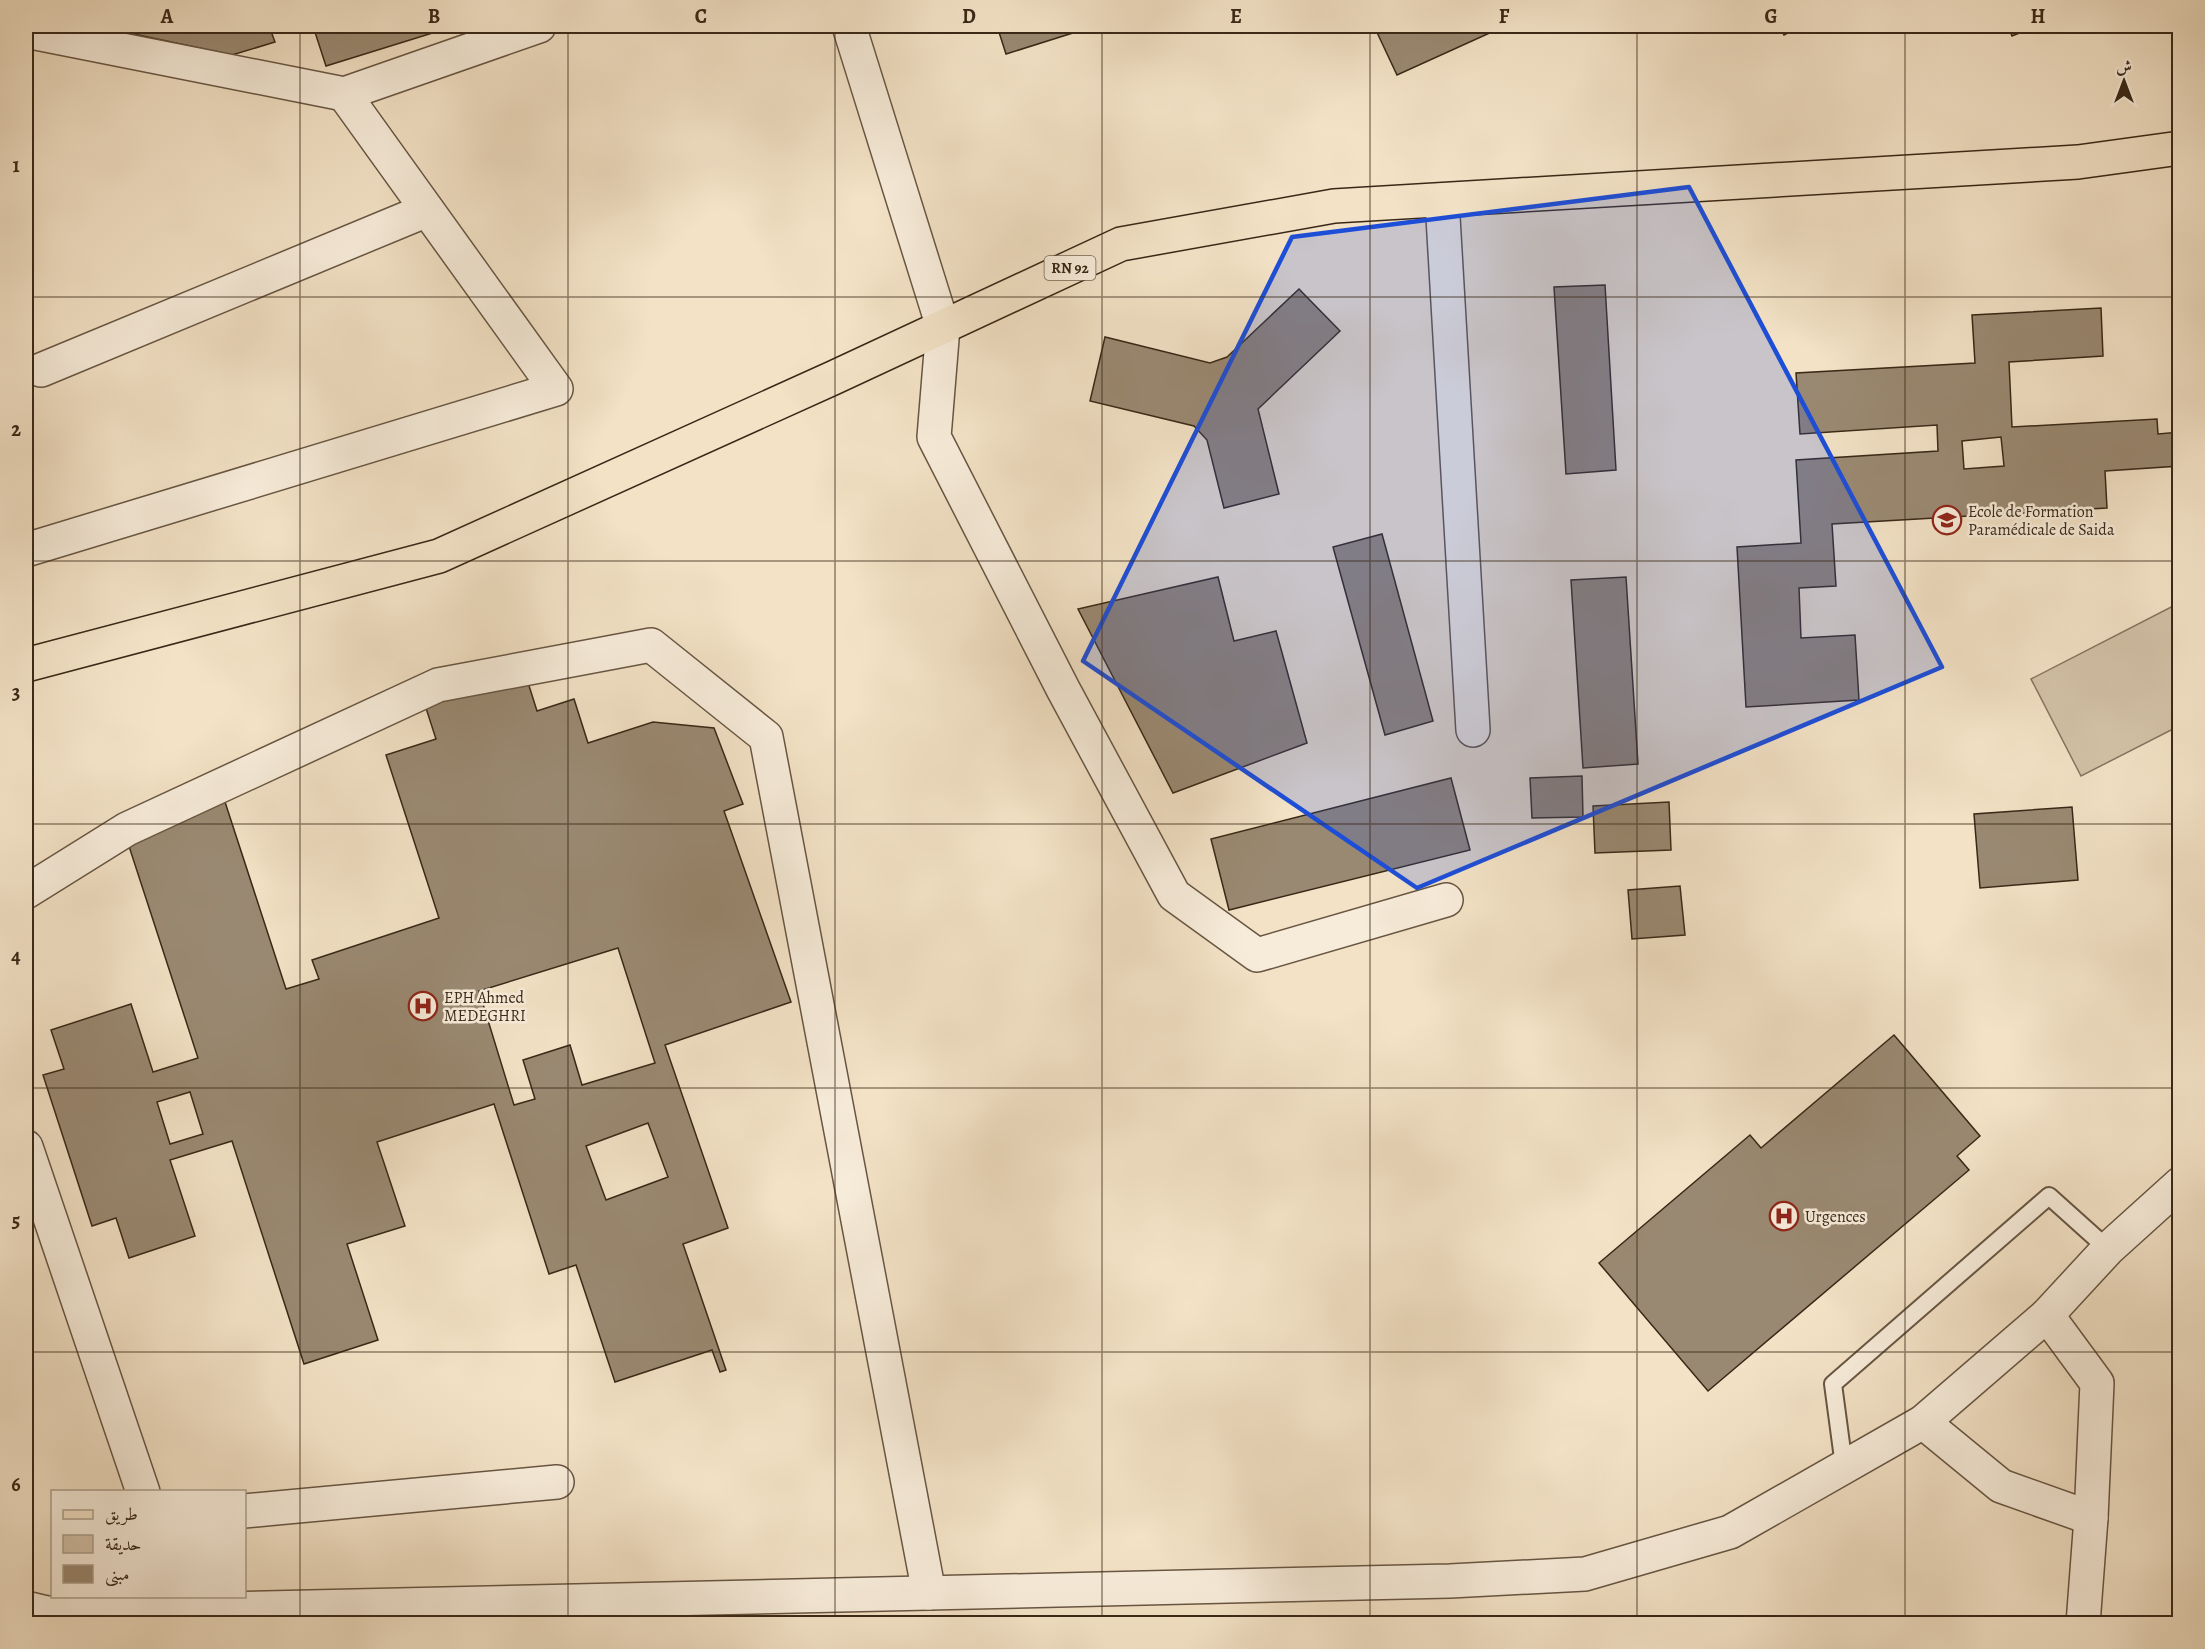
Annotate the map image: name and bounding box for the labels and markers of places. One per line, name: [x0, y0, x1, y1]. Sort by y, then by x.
place label: Ecole de Formation Paramédicale de Saida: [1968, 501, 2115, 541]
school or university icon: Ecole de Formation Paramédicale de Saida: [1931, 504, 1963, 536]
place label: EPH Ahmed MEDEGHRI: [444, 987, 526, 1027]
hospital icon: EPH Ahmed MEDEGHRI: [407, 990, 439, 1022]
hospital icon: Urgences: [1768, 1200, 1800, 1232]
place label: Urgences: [1805, 1206, 1866, 1228]

